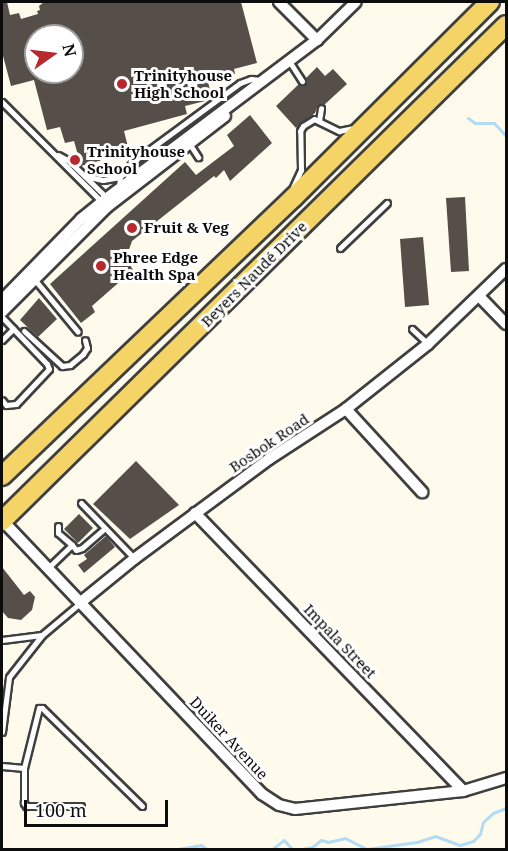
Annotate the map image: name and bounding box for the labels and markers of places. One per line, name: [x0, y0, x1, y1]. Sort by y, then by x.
place label: Trinityhouse High School: [134, 66, 232, 101]
marker: Trinityhouse High School: [115, 77, 129, 91]
place label: Trinityhouse School: [87, 142, 185, 177]
marker: Trinityhouse School: [68, 153, 82, 167]
place label: Fruit & Veg: [144, 219, 229, 237]
marker: Fruit & Veg: [125, 221, 139, 235]
place label: Phree Edge Health Spa: [113, 248, 198, 283]
marker: Phree Edge Health Spa: [94, 259, 108, 273]

